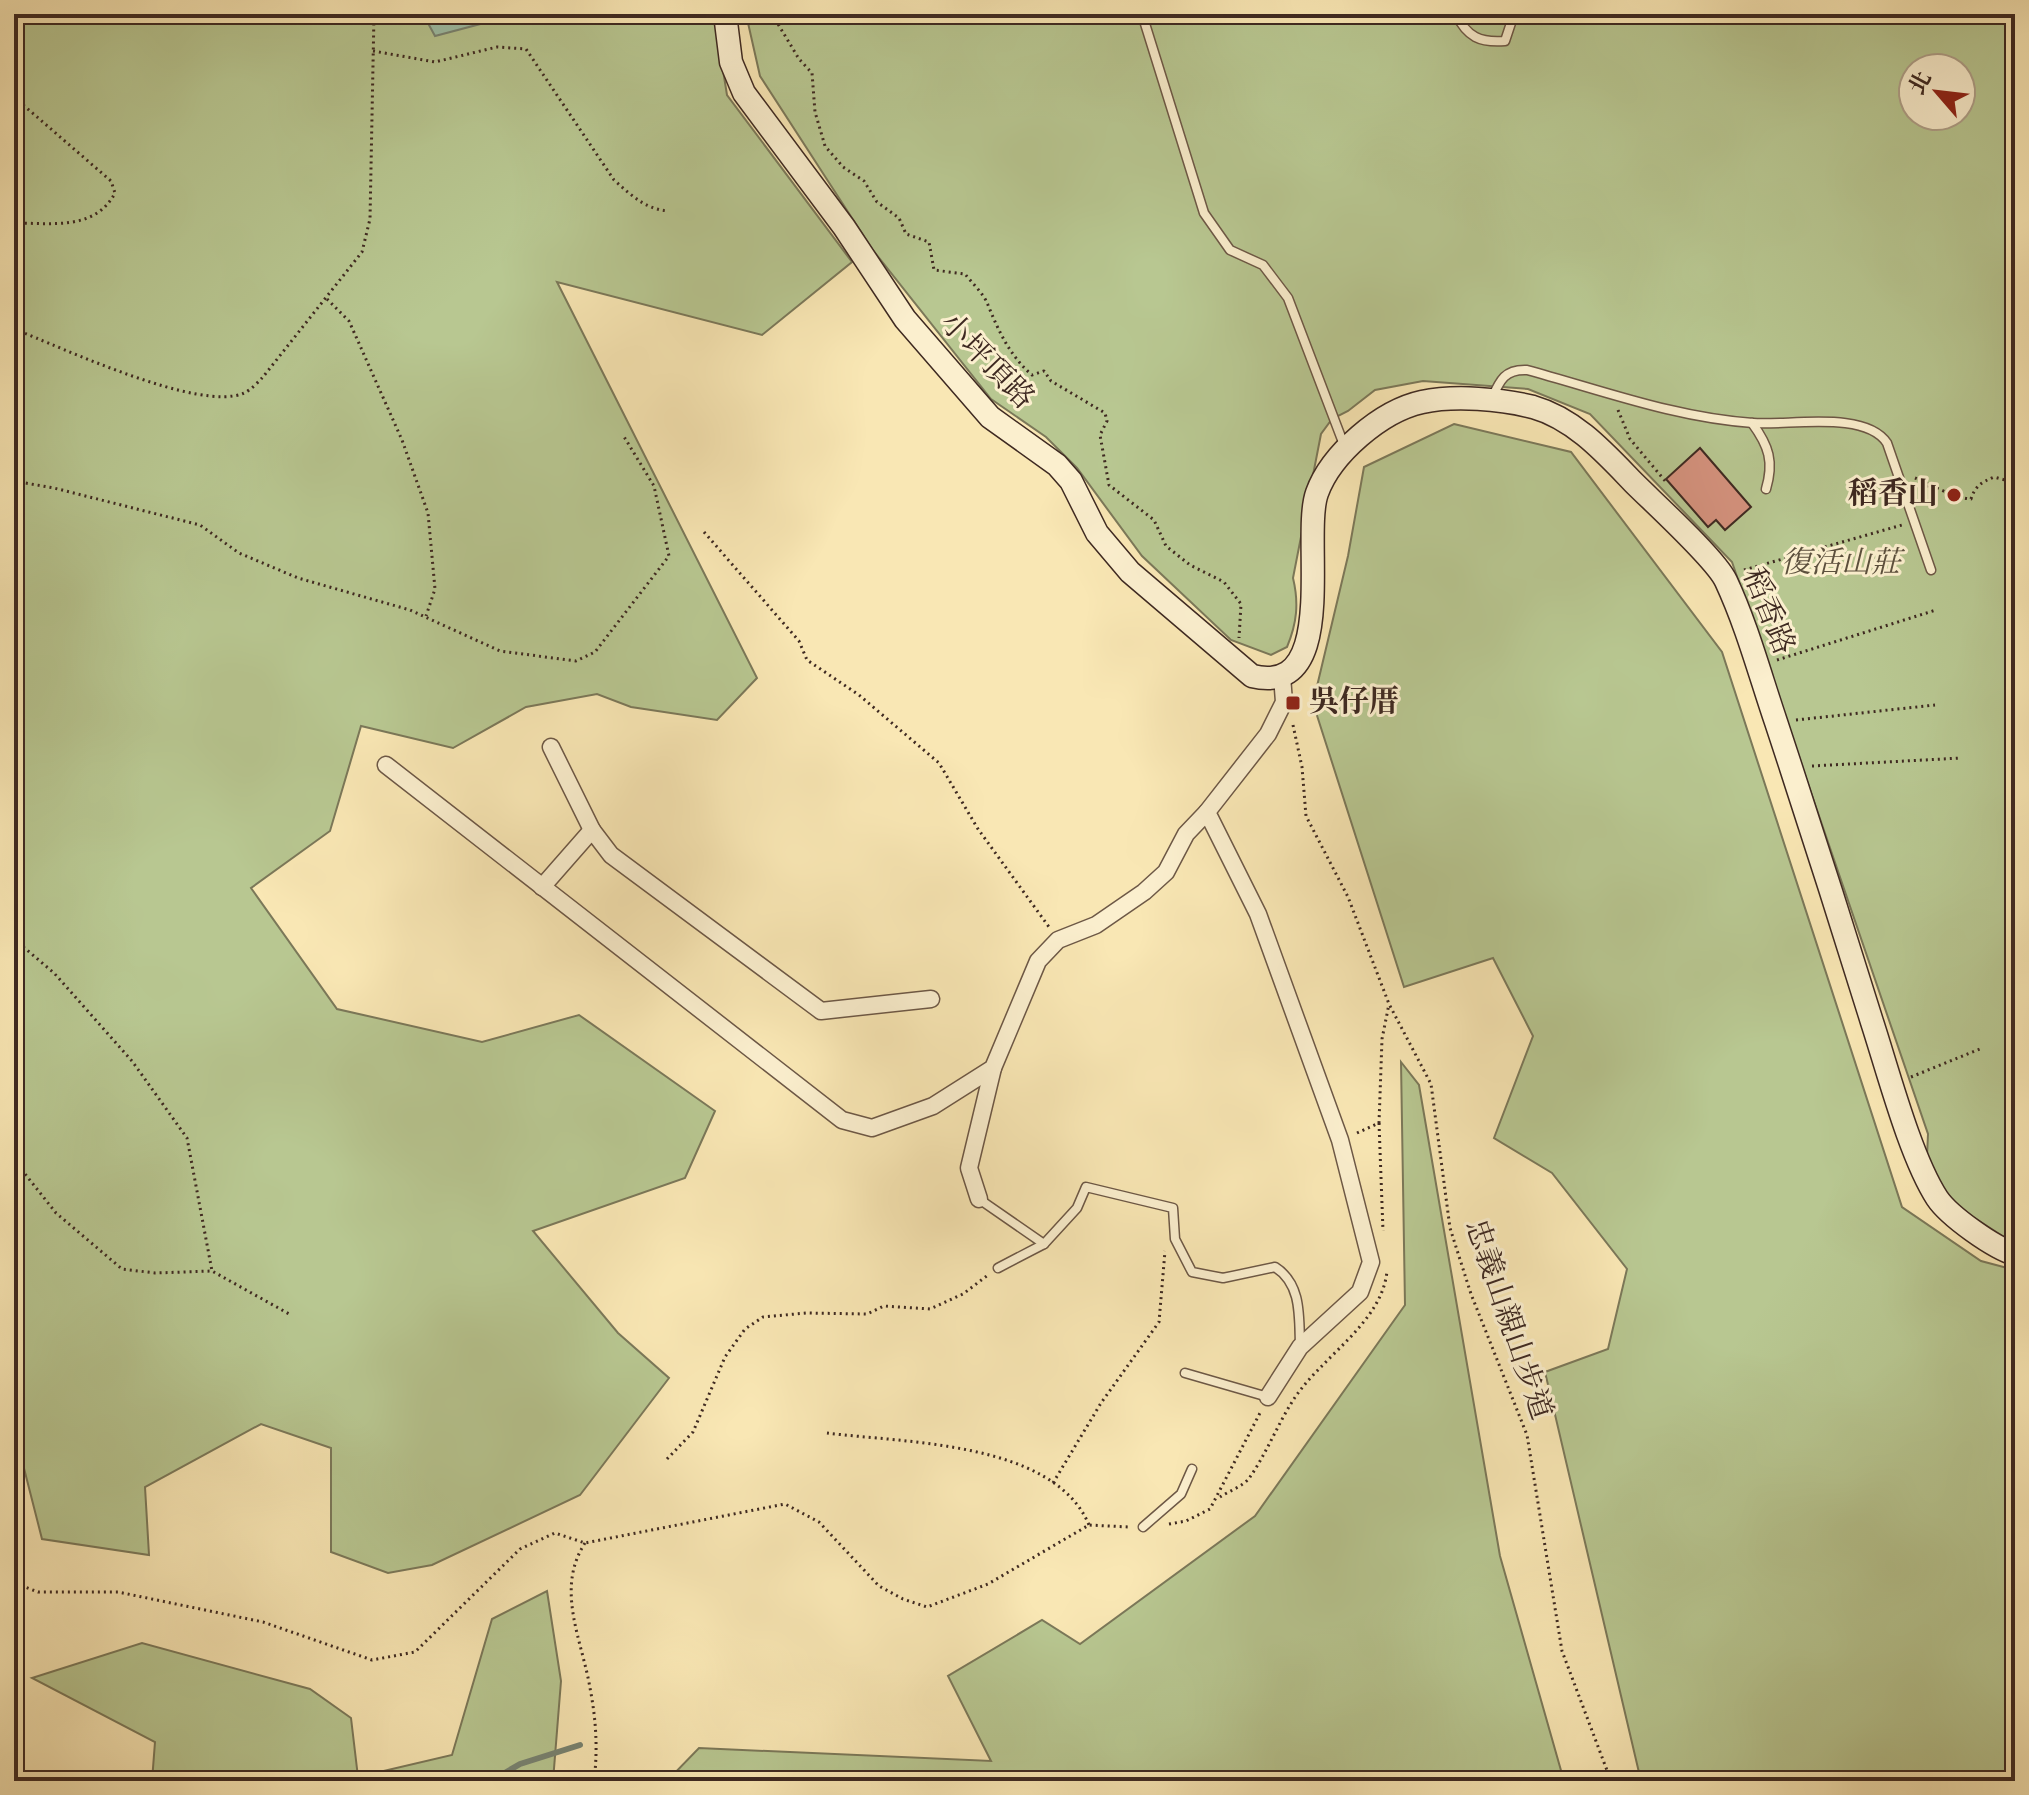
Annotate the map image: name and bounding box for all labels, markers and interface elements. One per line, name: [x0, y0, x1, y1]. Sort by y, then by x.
north arrow: [1897, 52, 1977, 132]
text: 北: [1903, 67, 1941, 101]
street label: 小坪頂路: [929, 304, 1043, 420]
place label: 稻香山: [1848, 474, 1938, 517]
marker: 稻香山: [1945, 486, 1963, 504]
park label: 復活山莊: [1781, 543, 1906, 586]
street label: 稻香路: [1730, 562, 1804, 662]
place label: 吳仔厝: [1309, 682, 1399, 725]
marker: 吳仔厝: [1284, 694, 1302, 712]
street label: 忠義山親山步道: [1452, 1214, 1562, 1426]

